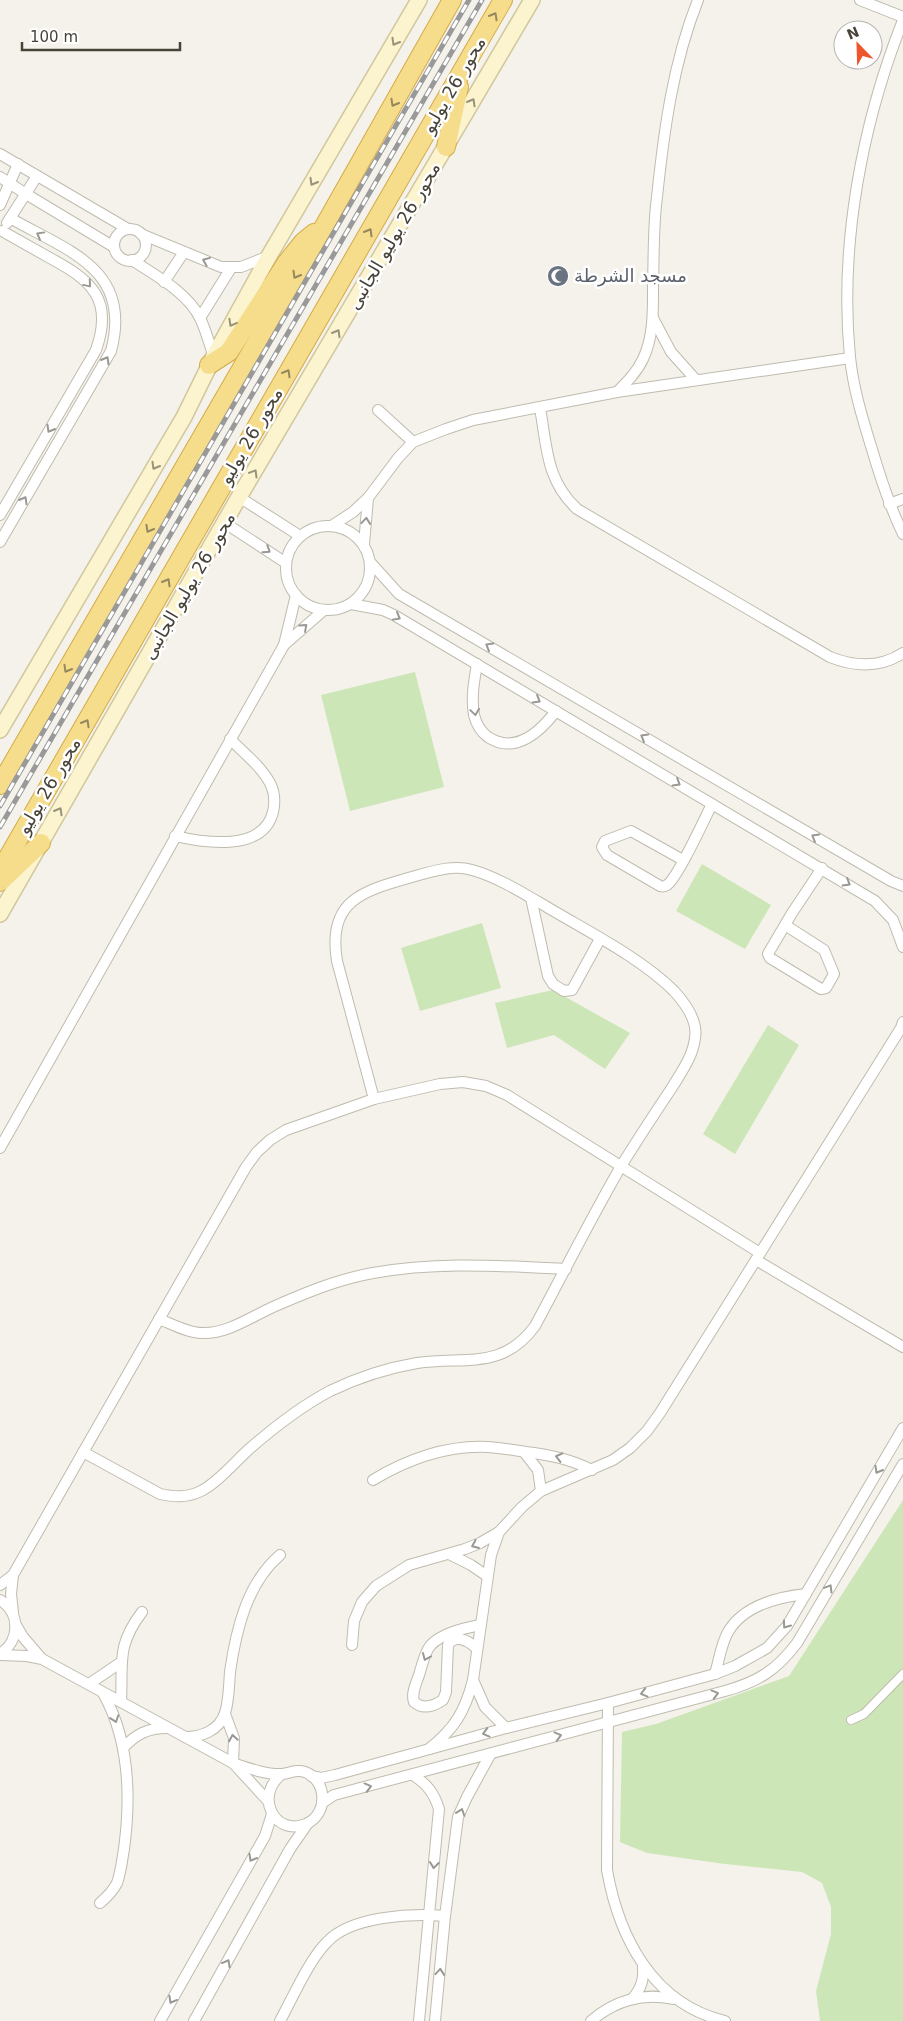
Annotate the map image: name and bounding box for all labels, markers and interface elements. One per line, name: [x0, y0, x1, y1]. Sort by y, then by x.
one-way arrow: [487, 12, 497, 21]
scale bar: [22, 20, 180, 52]
north arrow: [833, 20, 883, 70]
text: N: [844, 23, 861, 43]
text: 100 m: [30, 28, 78, 46]
street label: محور 26 يوليو: [417, 33, 491, 138]
one-way arrow: [391, 37, 401, 46]
one-way arrow: [390, 98, 400, 107]
one-way arrow: [466, 99, 476, 108]
street label: محور 26 يوليو الجانبى: [343, 158, 445, 314]
one-way arrow: [309, 177, 319, 186]
one-way arrow: [362, 229, 372, 238]
one-way arrow: [37, 231, 46, 241]
one-way arrow: [202, 257, 211, 267]
mosque icon: مسجد الشرطة: [546, 264, 570, 288]
place label: مسجد الشرطة: [574, 265, 687, 287]
one-way arrow: [292, 269, 302, 278]
one-way arrow: [82, 278, 90, 287]
one-way arrow: [228, 318, 238, 327]
one-way arrow: [330, 329, 340, 338]
one-way arrow: [99, 356, 109, 365]
one-way arrow: [281, 370, 291, 379]
street label: محور 26 يوليو: [214, 384, 288, 489]
one-way arrow: [46, 424, 56, 433]
one-way arrow: [152, 461, 162, 470]
one-way arrow: [247, 469, 257, 478]
one-way arrow: [18, 497, 28, 506]
street label: محور 26 يوليو الجانبى: [138, 508, 240, 664]
one-way arrow: [360, 516, 371, 524]
one-way arrow: [145, 523, 155, 532]
one-way arrow: [262, 544, 271, 554]
one-way arrow: [160, 578, 170, 587]
one-way arrow: [392, 611, 401, 621]
one-way arrow: [298, 624, 307, 633]
one-way arrow: [485, 643, 494, 653]
one-way arrow: [63, 664, 73, 673]
one-way arrow: [532, 693, 541, 703]
one-way arrow: [469, 709, 480, 717]
one-way arrow: [79, 719, 89, 728]
street label: محور 26 يوليو: [12, 734, 86, 839]
one-way arrow: [641, 734, 650, 744]
one-way arrow: [671, 776, 680, 786]
one-way arrow: [53, 807, 63, 816]
one-way arrow: [811, 833, 820, 843]
one-way arrow: [841, 877, 850, 887]
one-way arrow: [555, 1452, 564, 1463]
one-way arrow: [875, 1465, 885, 1474]
one-way arrow: [471, 1539, 480, 1549]
one-way arrow: [823, 1585, 833, 1594]
one-way arrow: [783, 1619, 792, 1629]
one-way arrow: [421, 1652, 432, 1661]
one-way arrow: [640, 1688, 648, 1698]
one-way arrow: [711, 1689, 719, 1699]
one-way arrow: [109, 1714, 119, 1723]
one-way arrow: [483, 1728, 491, 1738]
one-way arrow: [554, 1731, 562, 1741]
one-way arrow: [228, 1733, 239, 1741]
one-way arrow: [363, 1782, 371, 1792]
one-way arrow: [455, 1808, 465, 1816]
one-way arrow: [248, 1853, 258, 1862]
one-way arrow: [429, 1861, 440, 1869]
one-way arrow: [220, 1960, 230, 1969]
one-way arrow: [434, 1968, 445, 1976]
one-way arrow: [168, 1994, 178, 2003]

